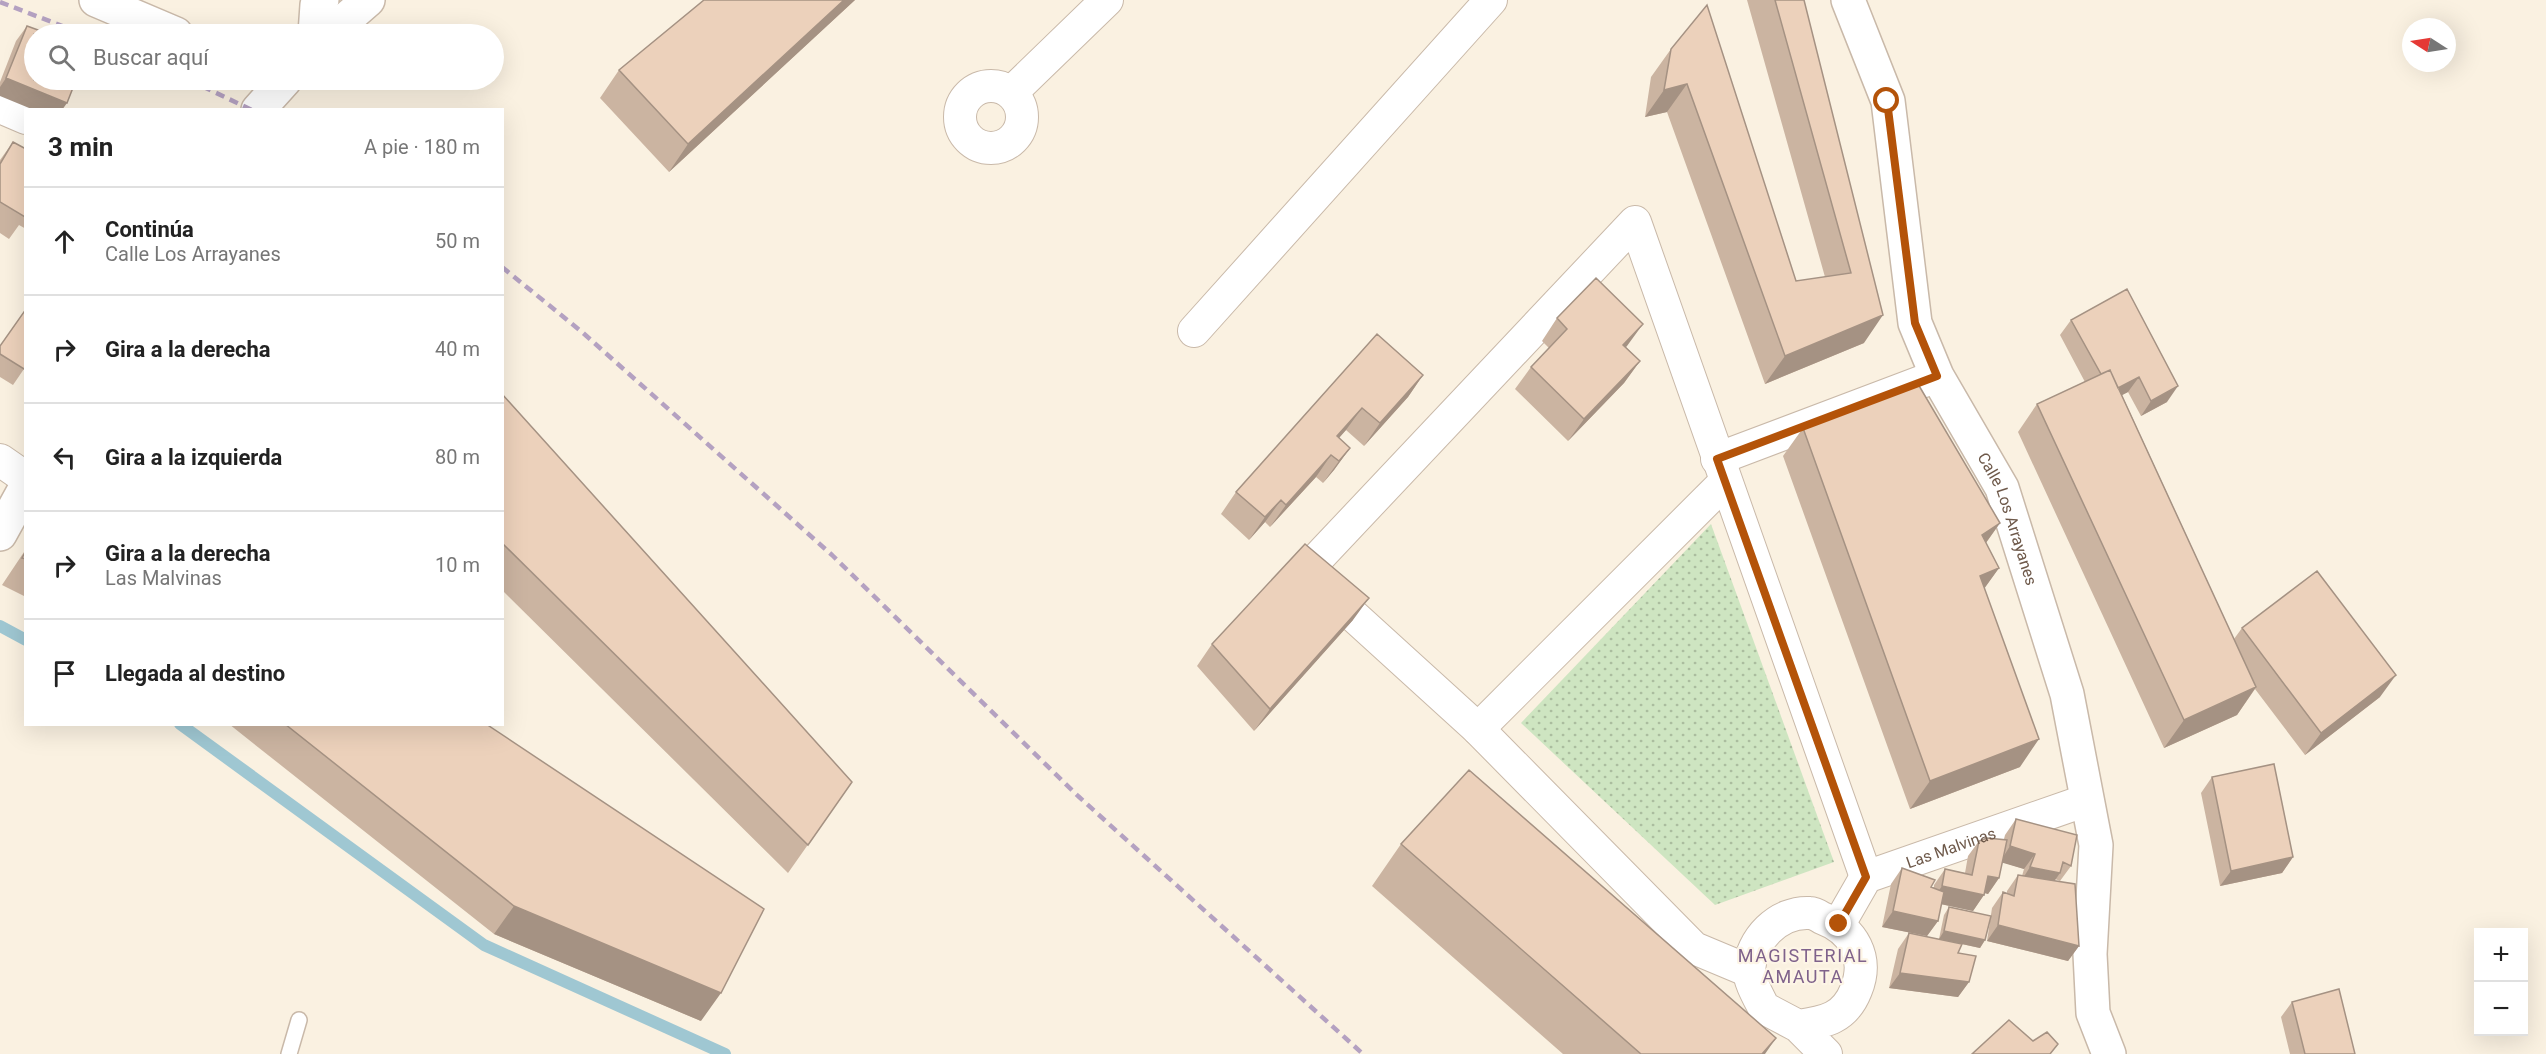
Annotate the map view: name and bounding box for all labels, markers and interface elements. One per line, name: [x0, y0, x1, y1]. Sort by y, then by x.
north arrow: [2402, 18, 2456, 72]
search box: [24, 24, 504, 90]
icon: search: [45, 41, 78, 74]
text: Buscar aquí: [93, 45, 209, 70]
route start: [1873, 87, 1899, 113]
text: 3 min: [48, 132, 113, 162]
text: A pie · 180 m: [364, 135, 480, 159]
text: Continúa: [105, 217, 194, 242]
icon: ahead: [48, 225, 81, 258]
text: 50 m: [435, 229, 480, 253]
text: Calle Los Arrayanes: [105, 242, 281, 266]
icon: right: [48, 333, 81, 366]
text: Gira a la derecha: [105, 337, 271, 362]
text: 40 m: [435, 337, 480, 361]
icon: left: [48, 441, 81, 474]
text: Gira a la izquierda: [105, 445, 282, 470]
text: 80 m: [435, 445, 480, 469]
street label: Calle Los Arrayanes: [1974, 449, 2041, 587]
text: Gira a la derecha: [105, 541, 271, 566]
icon: right: [48, 549, 81, 582]
text: 10 m: [435, 553, 480, 577]
text: Las Malvinas: [105, 566, 222, 590]
icon: arrive: [48, 657, 81, 690]
text: Llegada al destino: [105, 661, 285, 686]
street label: Las Malvinas: [1904, 824, 1998, 872]
route end: [1825, 910, 1851, 936]
map controls: [2474, 928, 2528, 1036]
button: +: [2474, 928, 2528, 982]
district label: MAGISTERIAL AMAUTA: [1738, 945, 1868, 987]
button: −: [2474, 982, 2528, 1036]

